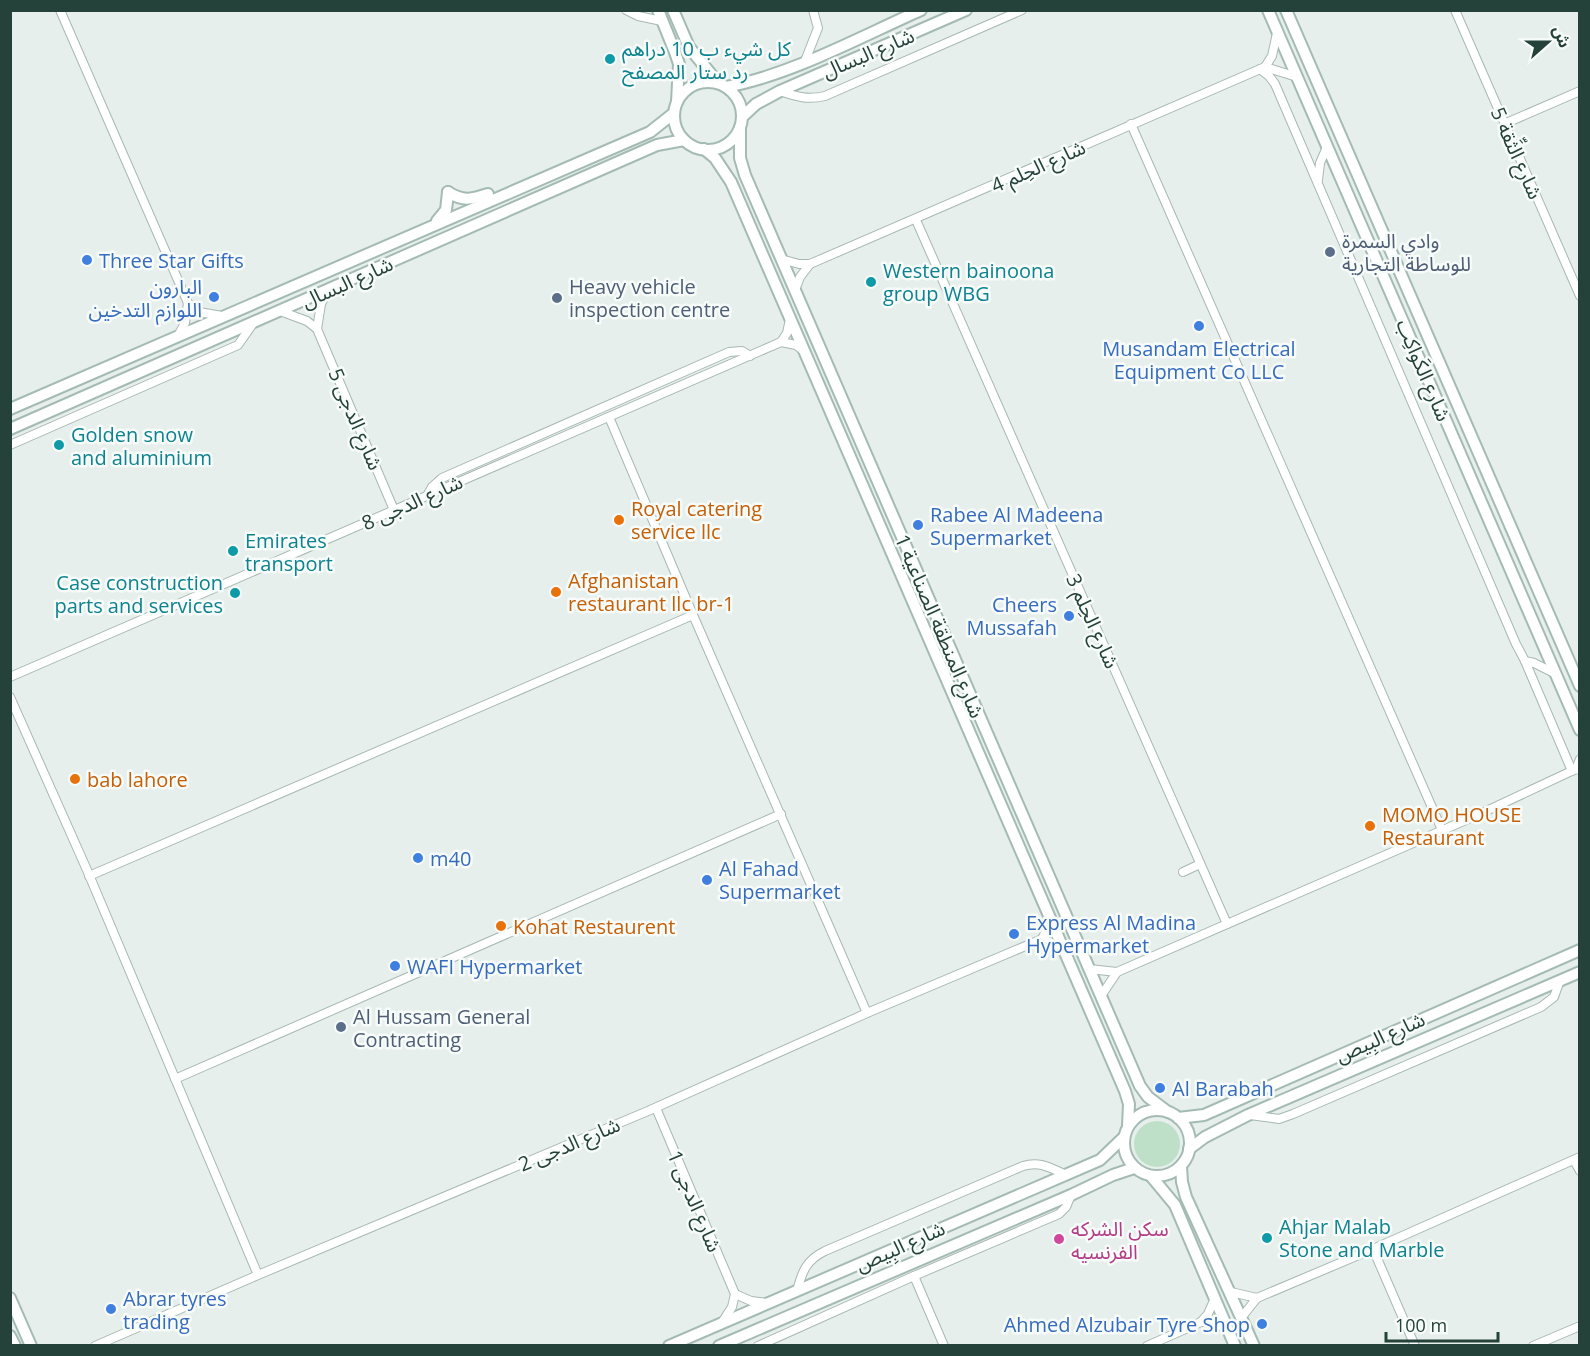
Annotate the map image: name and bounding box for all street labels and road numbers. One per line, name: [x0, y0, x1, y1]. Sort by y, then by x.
street label: شارع البسال: [818, 21, 919, 86]
street label: شارع الثِّقة 5: [1483, 102, 1552, 204]
street label: شارع الحِلم 4: [986, 133, 1090, 201]
street label: شارع البسال: [297, 250, 398, 316]
street label: شارع الكَواكِب: [1389, 315, 1458, 426]
street label: شارع الدجى 5: [321, 364, 390, 475]
street label: شارع الدجى 8: [357, 468, 468, 538]
street label: شارع المنطقة الصناعية 1: [887, 530, 991, 723]
street label: شارع الحِلم 3: [1058, 569, 1126, 673]
street label: شارع البِيص: [1331, 1005, 1430, 1071]
street label: شارع الدجى 2: [514, 1110, 625, 1179]
street label: شارع الدجى 1: [660, 1146, 729, 1257]
street label: شارع البِيص: [851, 1214, 950, 1280]

